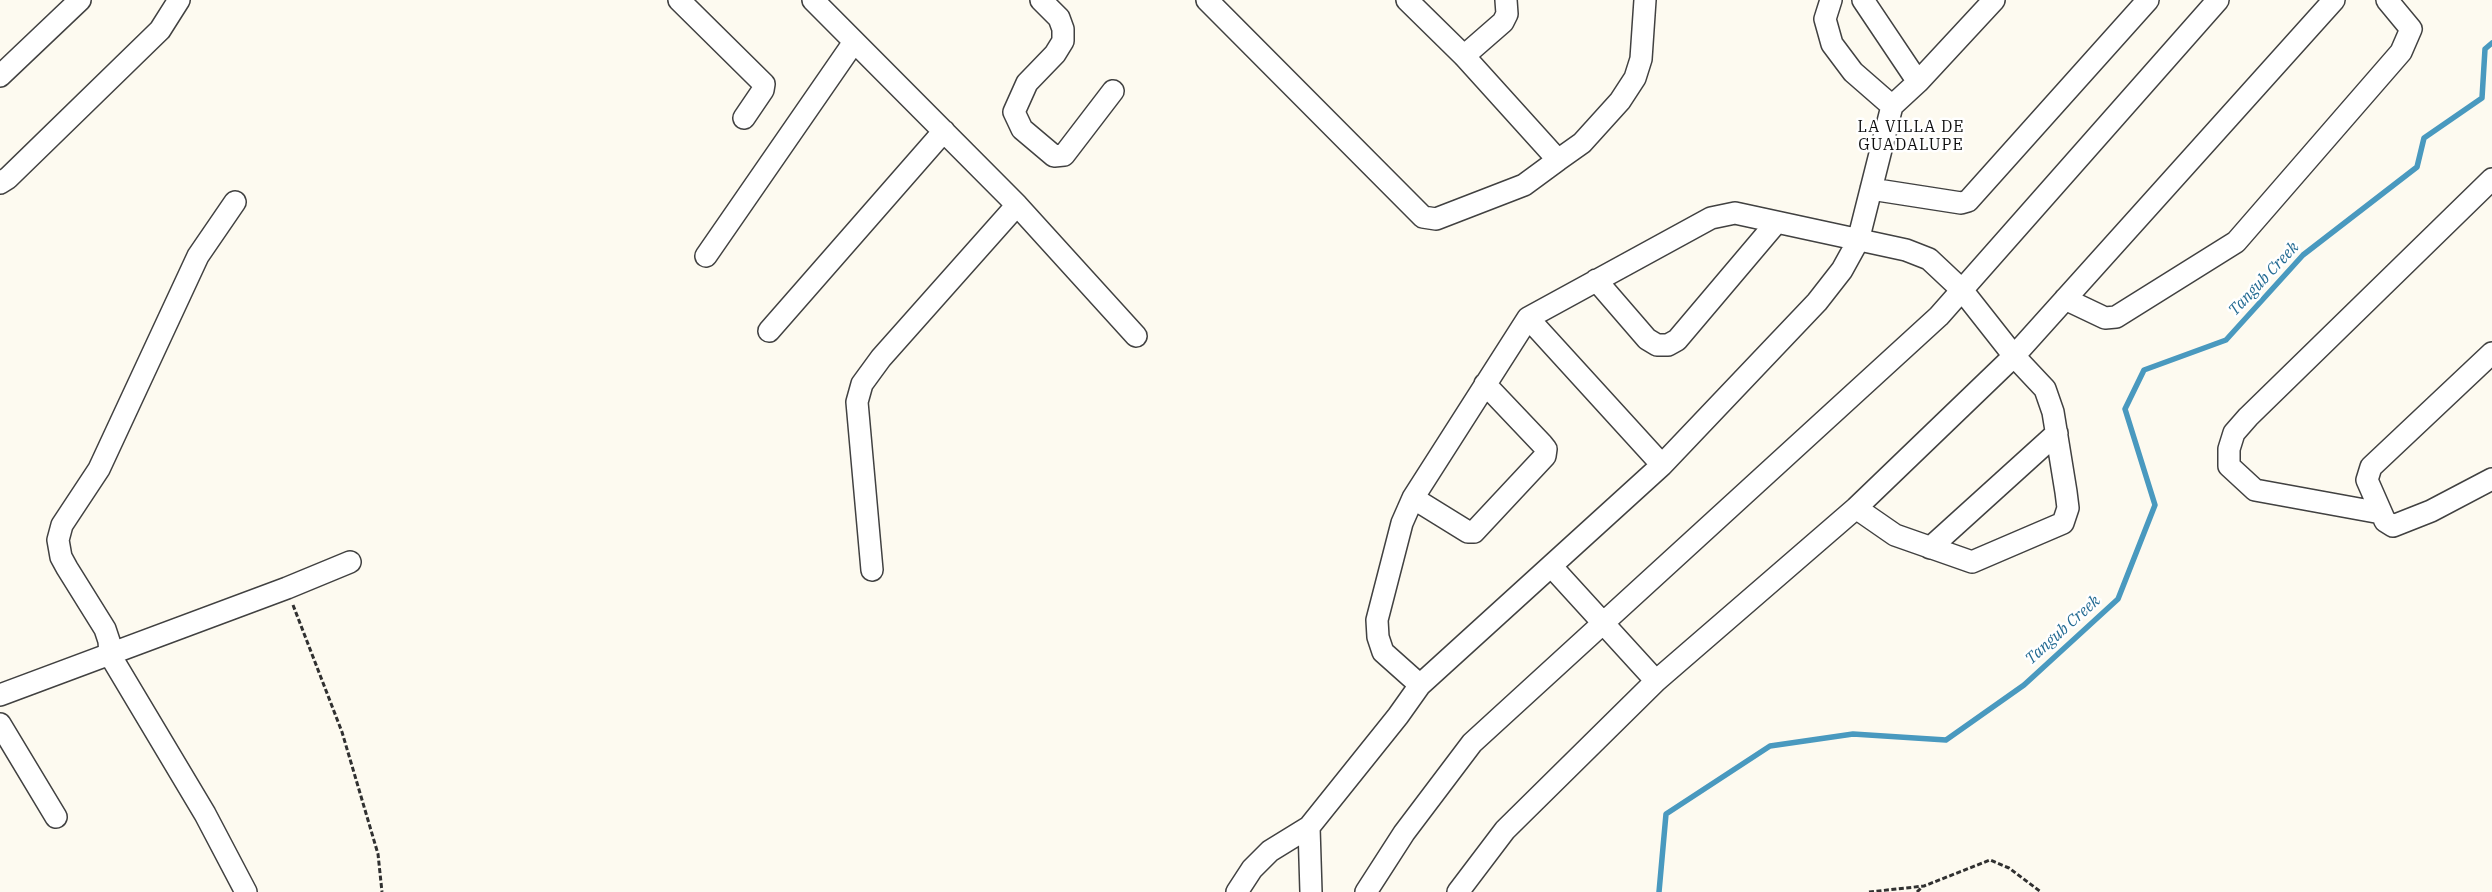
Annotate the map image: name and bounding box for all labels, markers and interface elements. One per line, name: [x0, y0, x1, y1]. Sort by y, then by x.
district label: LA VILLA DE GUADALUPE: [1856, 117, 1966, 155]
water label: Tangub Creek: [2225, 238, 2303, 320]
water label: Tangub Creek: [2022, 591, 2104, 669]

